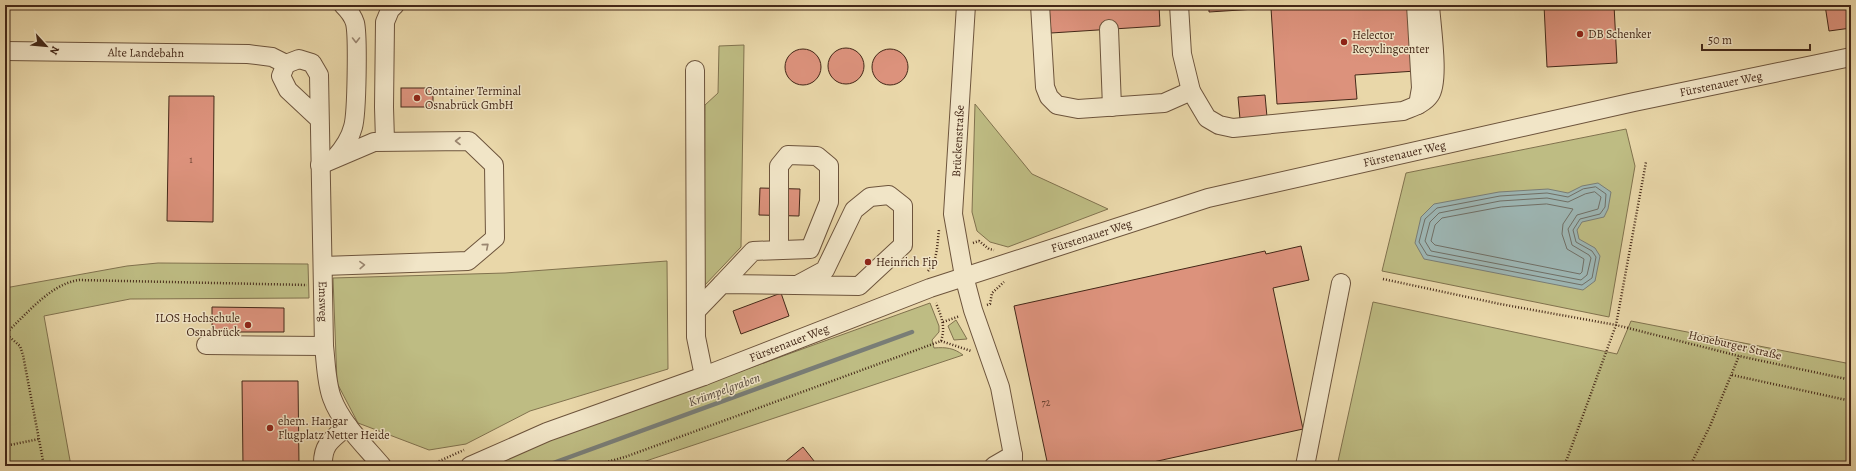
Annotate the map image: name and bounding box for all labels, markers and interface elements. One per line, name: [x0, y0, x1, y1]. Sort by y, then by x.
north arrow: [26, 26, 66, 66]
place label: DB Schenker: [1588, 26, 1652, 42]
scale bar: [1702, 26, 1810, 52]
place label: Helector Recyclingcenter: [1352, 27, 1430, 57]
marker: DB Schenker: [1575, 29, 1585, 39]
text: 50 m: [1708, 32, 1732, 48]
one-way arrow: [352, 37, 360, 43]
marker: Helector Recyclingcenter: [1339, 37, 1349, 47]
text: N: [46, 43, 63, 57]
street label: Alte Landebahn: [107, 44, 185, 61]
street label: Fürstenauer Weg: [1678, 68, 1764, 100]
place label: Container Terminal Osnabrück GmbH: [425, 83, 521, 113]
marker: Container Terminal Osnabrück GmbH: [412, 93, 422, 103]
street label: Brückenstraße: [948, 105, 968, 177]
one-way arrow: [455, 137, 461, 145]
street label: Fürstenauer Weg: [1362, 137, 1447, 171]
house number: 1: [189, 153, 193, 166]
street label: Fürstenauer Weg: [1049, 215, 1134, 256]
one-way arrow: [481, 243, 489, 250]
place label: Heinrich Fip: [876, 254, 938, 270]
marker: Heinrich Fip: [863, 257, 873, 267]
one-way arrow: [359, 261, 365, 269]
street label: Emsweg: [315, 281, 332, 322]
place label: ILOS Hochschule Osnabrück: [155, 310, 240, 340]
marker: ILOS Hochschule Osnabrück: [243, 320, 253, 330]
street label: Fürstenauer Weg: [747, 320, 831, 366]
street label: Honeburger Straße: [1687, 327, 1783, 363]
water label: Krümpelgraben: [686, 369, 762, 410]
house number: 72: [1042, 396, 1051, 409]
place label: ehem. Hangar Flugplatz Netter Heide: [278, 413, 390, 443]
marker: ehem. Hangar Flugplatz Netter Heide: [265, 423, 275, 433]

